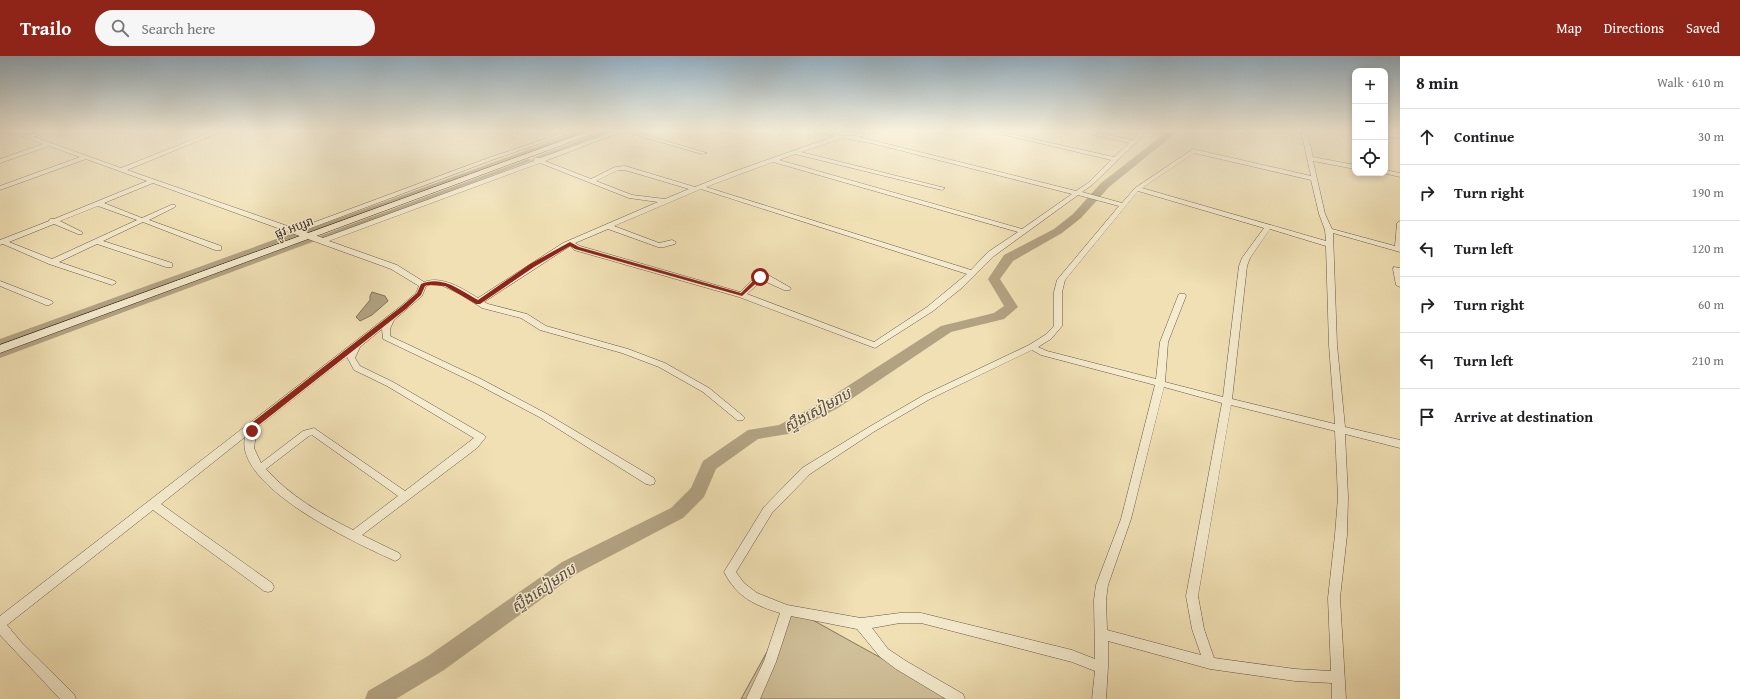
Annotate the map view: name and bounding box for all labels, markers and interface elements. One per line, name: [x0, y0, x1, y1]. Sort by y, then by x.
search box: [95, 10, 375, 46]
text: Trailo: [20, 14, 71, 42]
icon: search: [109, 17, 131, 39]
text: Search here: [141, 18, 215, 39]
text: Map: [1556, 18, 1582, 38]
text: Directions: [1604, 18, 1664, 38]
text: Saved: [1686, 18, 1720, 38]
map controls: [1352, 68, 1388, 176]
button: +: [1352, 68, 1388, 104]
text: 8 min: [1416, 70, 1458, 95]
text: Walk · 610 m: [1657, 73, 1724, 92]
button: −: [1352, 104, 1388, 140]
icon: ahead: [1416, 126, 1438, 148]
text: Continue: [1454, 126, 1515, 147]
text: 30 m: [1698, 127, 1724, 146]
button: locate: [1352, 140, 1388, 176]
icon: right: [1416, 182, 1438, 204]
text: Turn right: [1454, 182, 1525, 203]
text: 190 m: [1692, 183, 1724, 202]
street label: ផ្លូវ អប្សរា: [272, 212, 317, 244]
icon: left: [1416, 238, 1438, 260]
text: Turn left: [1454, 238, 1513, 259]
text: 120 m: [1692, 239, 1724, 258]
route start: [751, 268, 769, 286]
icon: right: [1416, 294, 1438, 316]
text: Turn right: [1454, 294, 1525, 315]
text: 60 m: [1698, 295, 1724, 314]
icon: left: [1416, 350, 1438, 372]
text: Turn left: [1454, 350, 1513, 371]
text: 210 m: [1692, 351, 1724, 370]
water label: ស្ទឹងសៀមរាប: [779, 382, 856, 437]
icon: arrive: [1416, 406, 1438, 428]
text: Arrive at destination: [1454, 406, 1593, 427]
route end: [243, 422, 261, 440]
water label: ស្ទឹងសៀមរាប: [506, 558, 581, 617]

